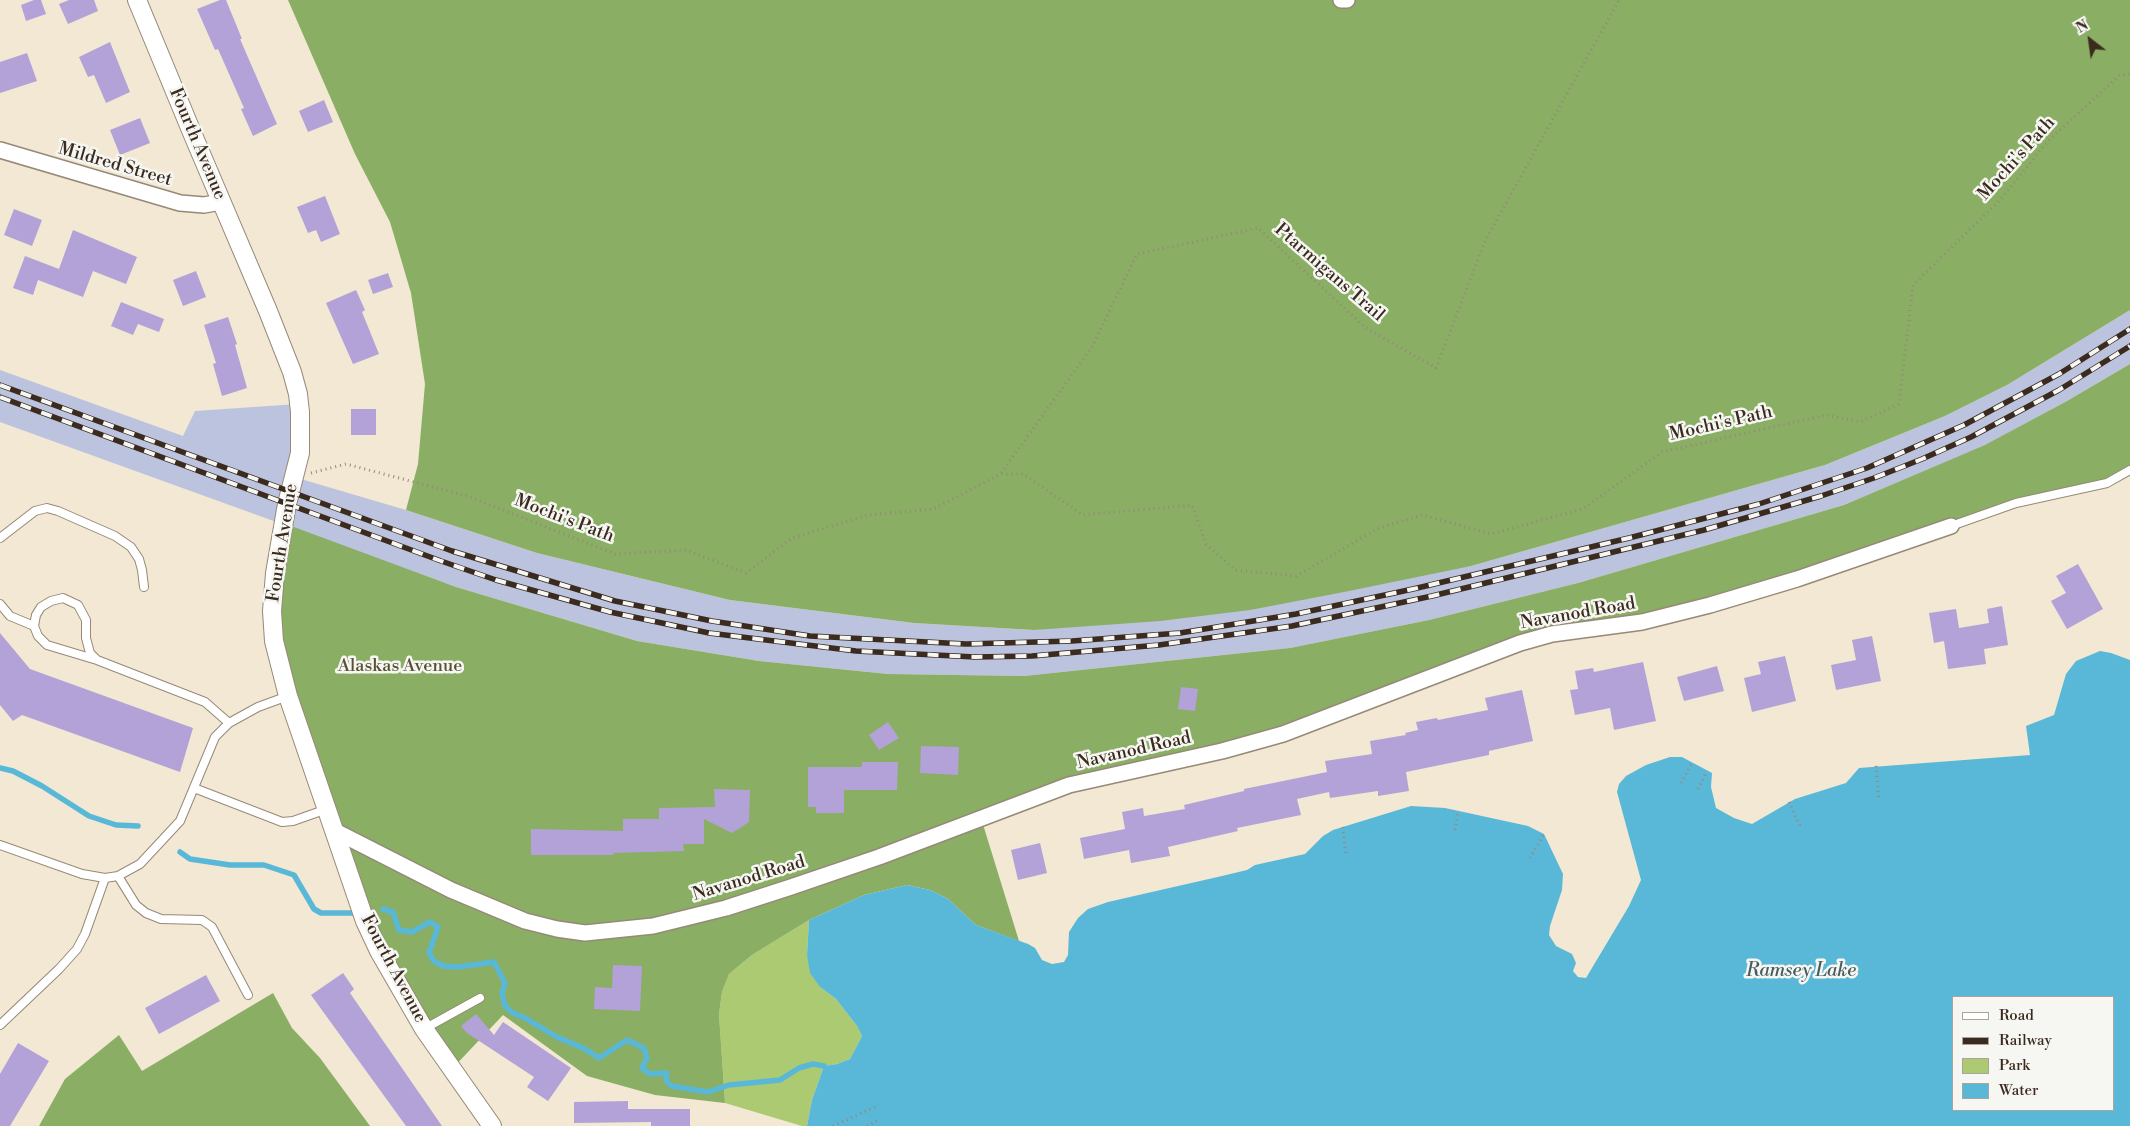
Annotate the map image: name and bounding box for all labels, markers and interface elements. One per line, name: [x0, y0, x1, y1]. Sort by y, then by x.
north arrow: [2065, 15, 2115, 65]
text: N: [2073, 16, 2092, 38]
street label: Fourth Avenue: [164, 85, 230, 203]
street label: Mochi's Path: [1974, 113, 2060, 205]
street label: Mildred Street: [56, 139, 174, 191]
street label: Ptarmigans Trail: [1270, 219, 1388, 327]
street label: Mochi's Path: [1667, 402, 1775, 446]
street label: Fourth Avenue: [263, 482, 303, 604]
street label: Mochi's Path: [511, 490, 617, 548]
street label: Navanod Road: [1519, 593, 1637, 635]
park label: Alaskas Avenue: [338, 656, 462, 678]
street label: Navanod Road: [1075, 727, 1193, 775]
street label: Navanod Road: [690, 852, 808, 906]
street label: Fourth Avenue: [355, 911, 431, 1027]
water label: Ramsey Lake: [1746, 960, 1856, 982]
legend: [1952, 996, 2115, 1111]
text: Road: [1999, 1006, 2034, 1025]
text: Railway: [1999, 1031, 2052, 1050]
text: Park: [1999, 1056, 2030, 1075]
text: Water: [1999, 1081, 2038, 1100]

